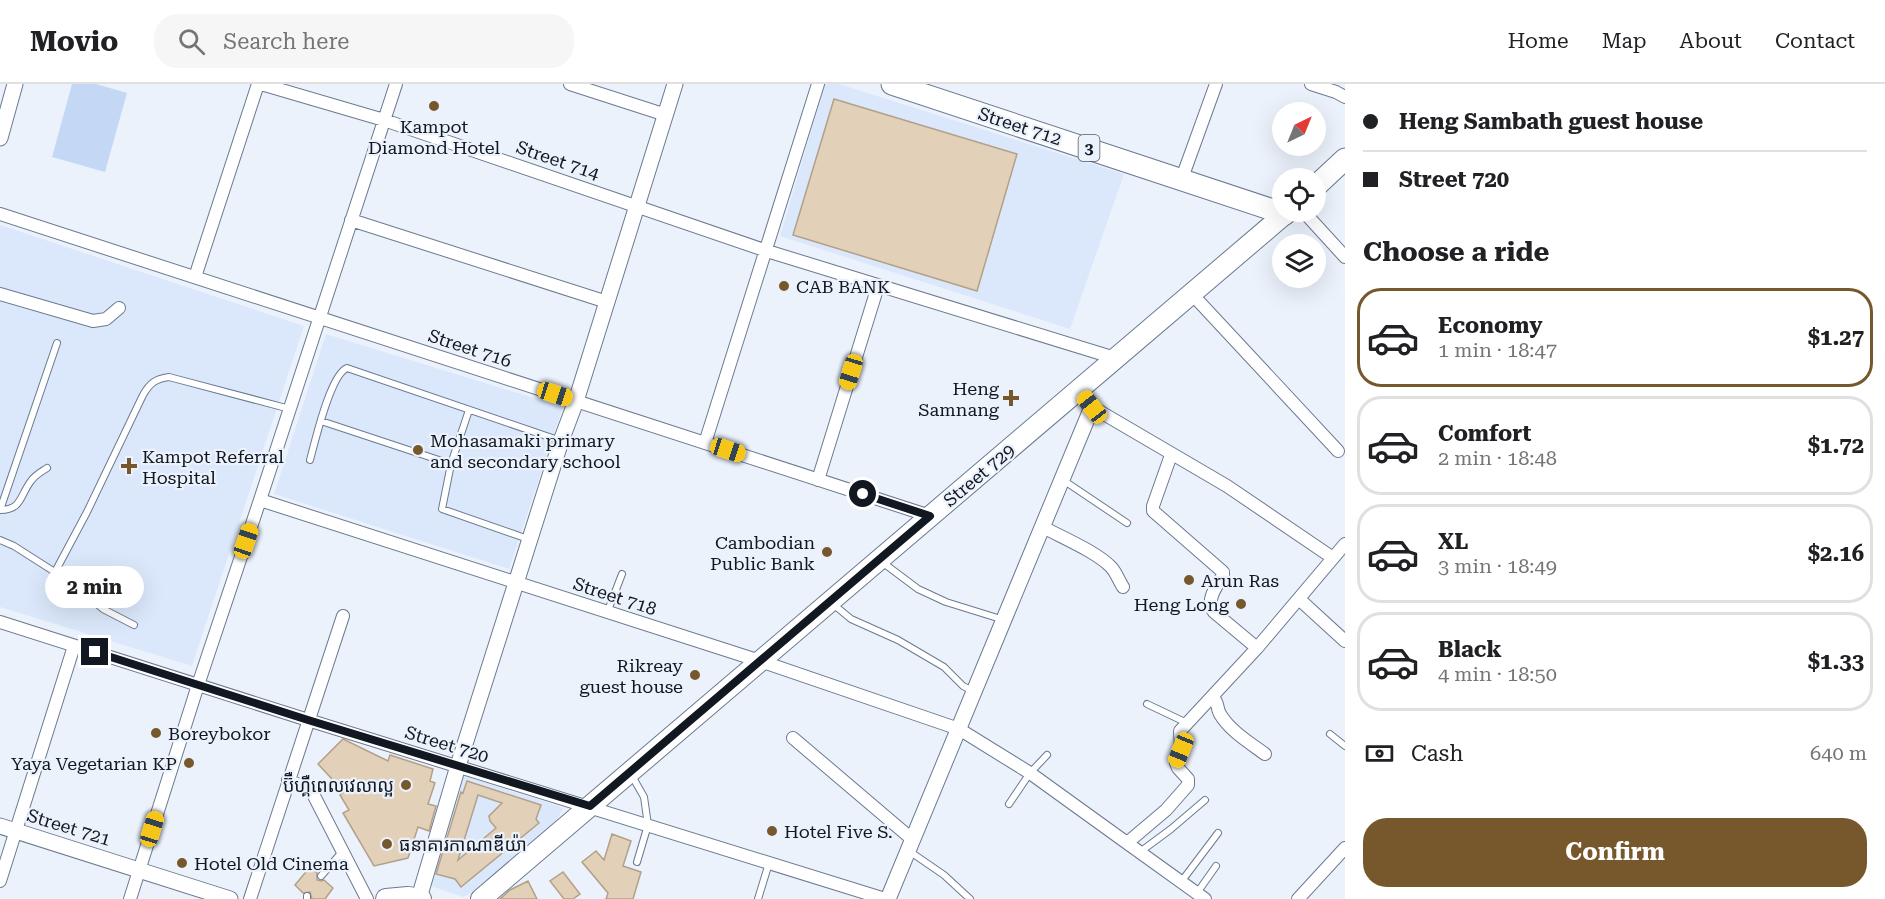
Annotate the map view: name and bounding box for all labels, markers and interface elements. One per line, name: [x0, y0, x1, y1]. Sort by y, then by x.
search box: [154, 14, 574, 68]
text: Movio: [30, 25, 118, 58]
icon: search: [175, 25, 208, 58]
text: Search here: [223, 29, 349, 54]
text: Home: [1508, 29, 1569, 53]
text: Map: [1602, 29, 1647, 53]
text: About: [1680, 29, 1742, 53]
text: Contact: [1775, 29, 1855, 53]
marker: Kampot Diamond Hotel: [427, 99, 441, 113]
north arrow: [1272, 102, 1326, 156]
map controls: [1272, 102, 1326, 288]
street label: Street 712: [976, 103, 1064, 149]
text: Heng Sambath guest house: [1399, 109, 1703, 134]
place label: Kampot Diamond Hotel: [368, 116, 501, 158]
road number: 3: [1078, 135, 1100, 161]
street label: Street 714: [514, 136, 602, 184]
text: Street 720: [1399, 167, 1509, 192]
button: locate: [1272, 168, 1326, 222]
button: layers: [1272, 234, 1326, 288]
text: Choose a ride: [1363, 236, 1549, 268]
place label: CAB BANK: [796, 276, 890, 297]
marker: CAB BANK: [777, 279, 791, 293]
icon: car: [1366, 311, 1420, 365]
text: Economy: [1438, 313, 1542, 338]
street label: Street 716: [426, 325, 514, 371]
text: $1.27: [1808, 325, 1864, 350]
text: 1 min · 18:47: [1438, 338, 1557, 362]
car: [837, 352, 865, 392]
place label: Heng Samnang: [918, 378, 1000, 420]
car: [535, 380, 575, 408]
car: [1074, 387, 1110, 427]
marker: Heng Samnang: [1004, 391, 1018, 405]
icon: car: [1366, 419, 1420, 473]
text: Comfort: [1438, 421, 1531, 446]
place label: Mohasamaki primary and secondary school: [430, 430, 621, 472]
text: $1.72: [1808, 433, 1864, 458]
car: [708, 436, 748, 464]
street label: Street 729: [939, 439, 1019, 511]
marker: Mohasamaki primary and secondary school: [411, 443, 425, 457]
place label: Kampot Referral Hospital: [142, 446, 284, 488]
text: 2 min · 18:48: [1438, 446, 1557, 470]
marker: Kampot Referral Hospital: [120, 457, 138, 475]
route start: [849, 480, 876, 507]
car: [232, 521, 260, 561]
icon: car: [1366, 527, 1420, 581]
text: XL: [1438, 529, 1468, 554]
place label: Cambodian Public Bank: [710, 532, 815, 574]
text: $2.16: [1808, 541, 1864, 566]
marker: Cambodian Public Bank: [820, 545, 834, 559]
text: 3 min · 18:49: [1438, 554, 1557, 578]
callout: 2 min: [46, 565, 144, 607]
place label: Arun Ras: [1201, 570, 1279, 591]
street label: Street 718: [571, 573, 659, 619]
marker: Arun Ras: [1182, 573, 1196, 587]
text: 2 min: [67, 575, 122, 599]
place label: Heng Long: [1134, 594, 1230, 615]
marker: Heng Long: [1234, 597, 1248, 611]
icon: car: [1366, 635, 1420, 689]
text: Black: [1438, 637, 1502, 662]
route end: [81, 638, 108, 665]
text: $1.33: [1808, 649, 1864, 674]
place label: Rikreay guest house: [580, 655, 683, 697]
text: 4 min · 18:50: [1438, 662, 1557, 686]
marker: Rikreay guest house: [688, 668, 702, 682]
street label: Street 720: [403, 721, 491, 767]
place label: Boreybokor: [168, 723, 271, 744]
marker: Boreybokor: [149, 726, 163, 740]
car: [1166, 730, 1196, 770]
icon: cash: [1363, 737, 1396, 770]
text: Cash: [1411, 741, 1463, 766]
text: 640 m: [1810, 741, 1867, 765]
place label: Yaya Vegetarian KP: [11, 753, 177, 774]
marker: Yaya Vegetarian KP: [182, 756, 196, 770]
place label: ប៊ឺហ្គឺពេលវេលាល្អ: [283, 772, 394, 797]
marker: ប៊ឺហ្គឺពេលវេលាល្អ: [399, 778, 413, 792]
street label: Street 721: [25, 804, 113, 850]
car: [138, 809, 166, 849]
button: Confirm: [1363, 818, 1867, 887]
place label: Hotel Five S.: [784, 821, 893, 842]
marker: Hotel Five S.: [765, 824, 779, 838]
place label: ធនាគារកាណាឌីយ៉ា: [399, 834, 527, 855]
marker: ធនាគារកាណាឌីយ៉ា: [380, 837, 394, 851]
place label: Hotel Old Cinema: [194, 853, 349, 874]
marker: Hotel Old Cinema: [175, 856, 189, 870]

